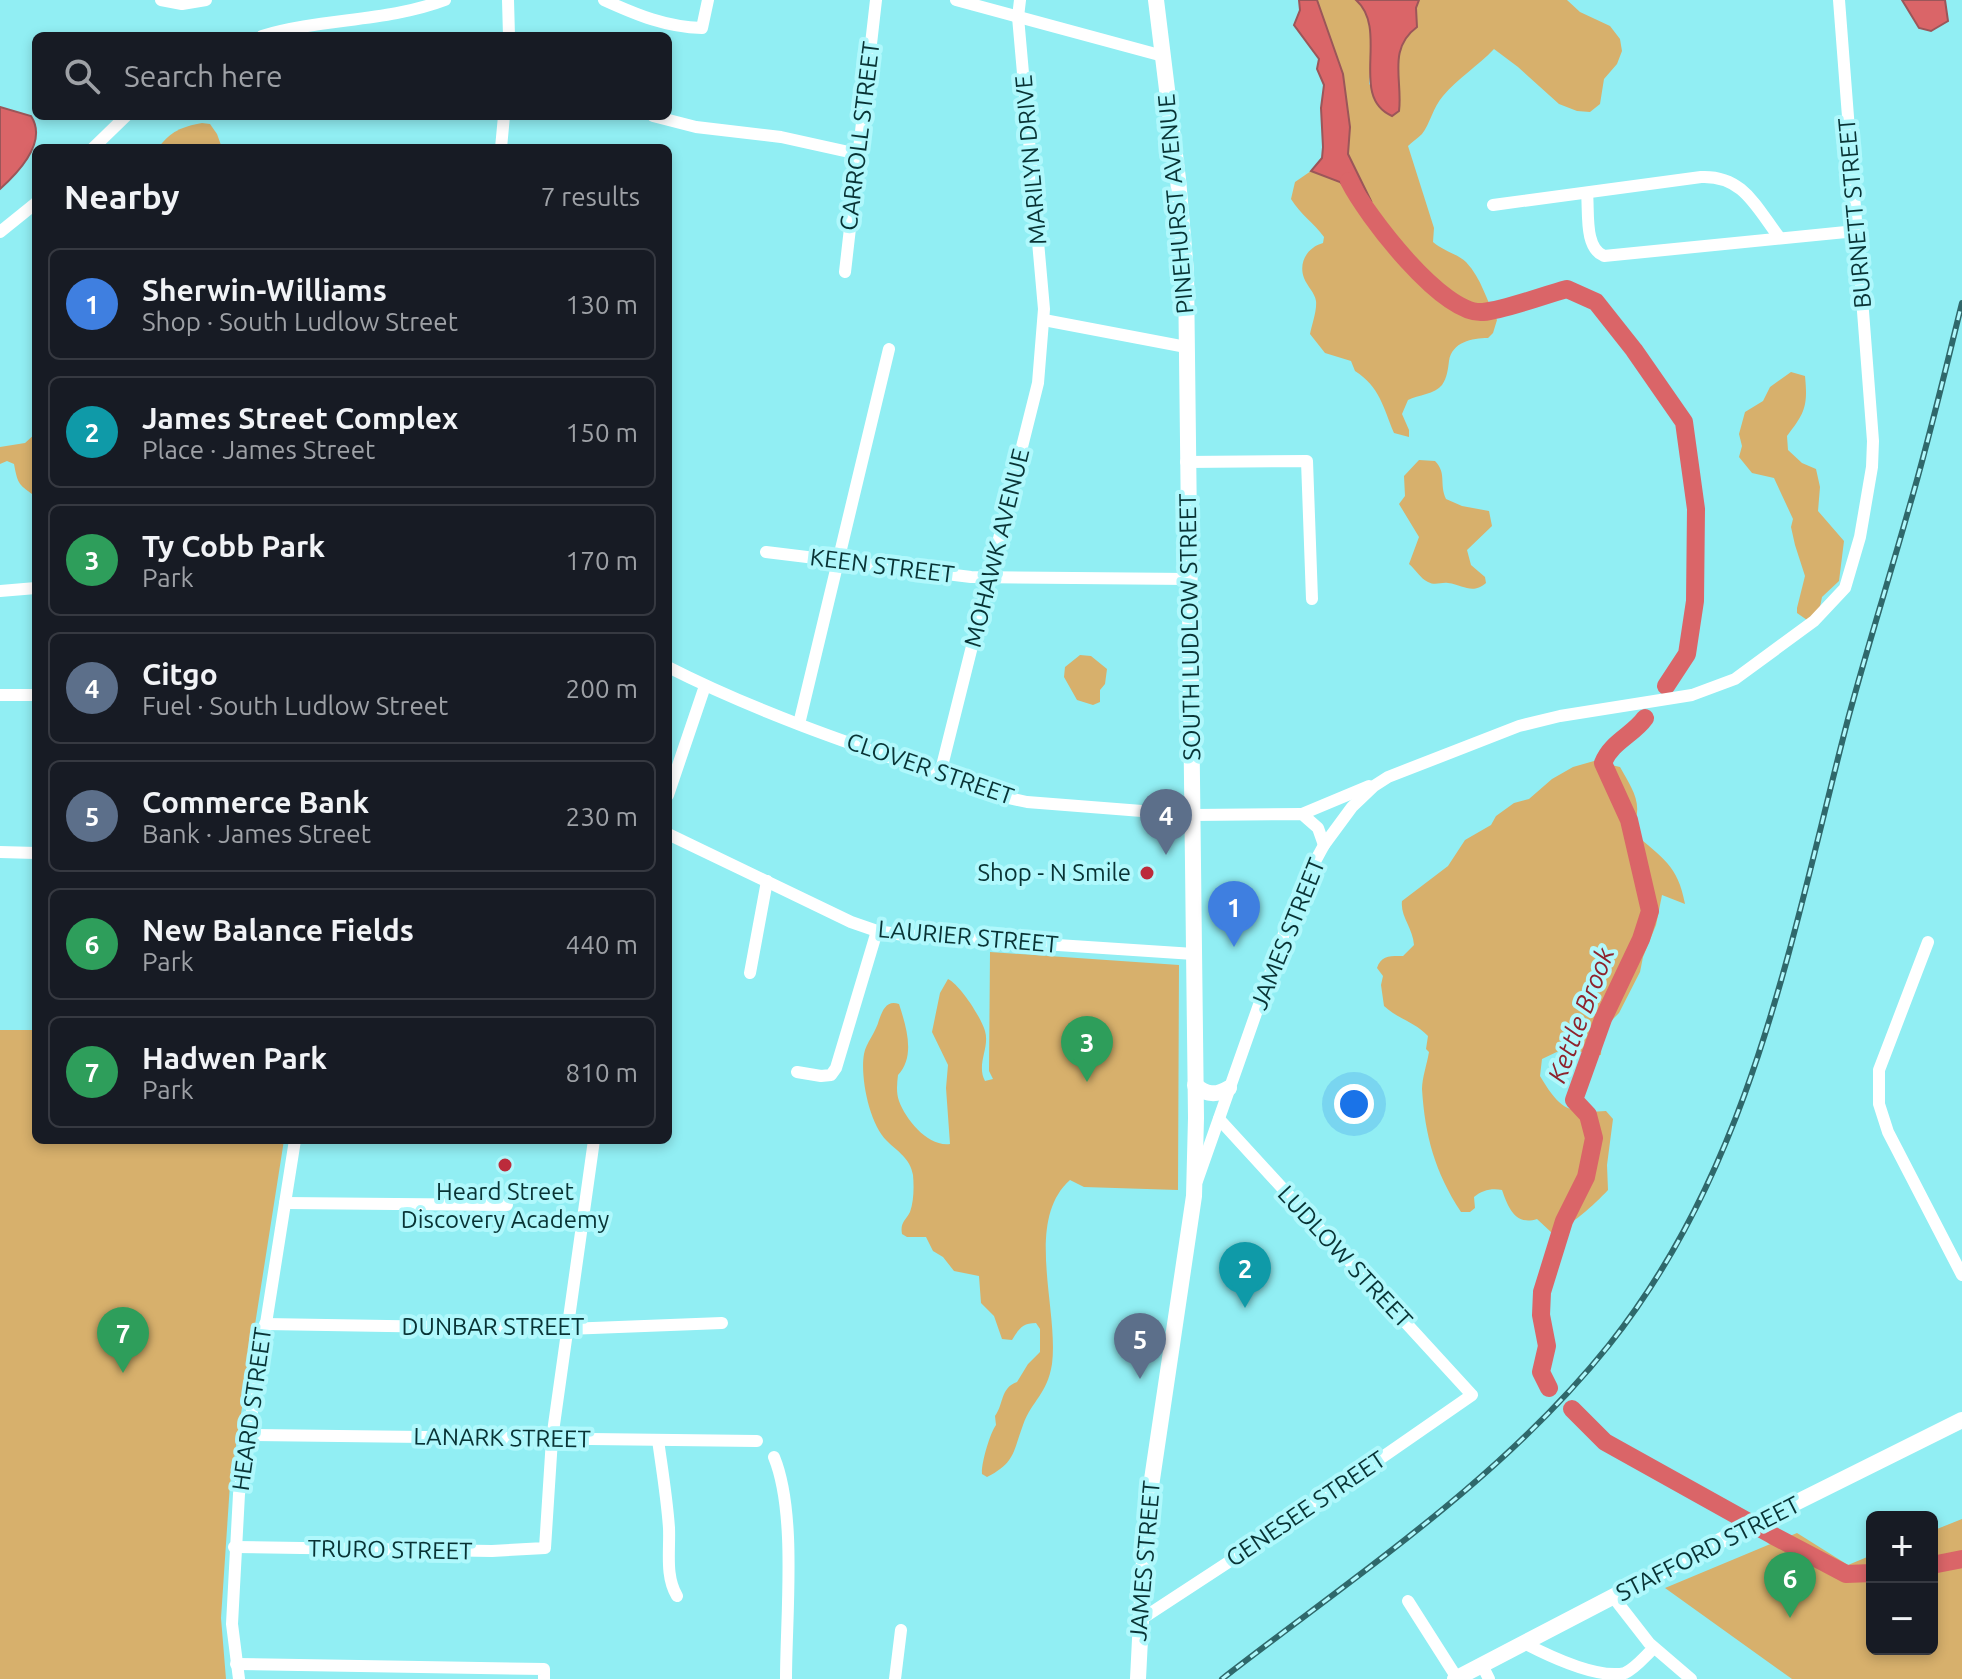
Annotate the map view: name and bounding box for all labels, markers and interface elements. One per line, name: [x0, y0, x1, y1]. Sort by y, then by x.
search box: [32, 32, 672, 120]
street label: CARROLL STREET: [834, 40, 885, 232]
icon: search: [60, 54, 104, 98]
text: Search here: [124, 59, 283, 93]
street label: MARILYN DRIVE: [1010, 74, 1051, 246]
street label: PINEHURST AVENUE: [1152, 93, 1199, 315]
street label: BURNETT STREET: [1833, 117, 1876, 309]
text: Nearby: [64, 177, 179, 215]
text: 7 results: [541, 182, 640, 211]
text: Sherwin-Williams: [142, 273, 387, 307]
text: 1: [85, 290, 99, 319]
text: 130 m: [566, 290, 638, 319]
text: Shop · South Ludlow Street: [142, 307, 458, 336]
text: James Street Complex: [142, 401, 458, 435]
text: 2: [85, 418, 99, 447]
text: 150 m: [566, 418, 638, 447]
text: Place · James Street: [142, 435, 375, 464]
street label: MOHAWK AVENUE: [959, 446, 1034, 650]
street label: SOUTH LUDLOW STREET: [1174, 493, 1205, 761]
text: Ty Cobb Park: [142, 529, 325, 563]
street label: KEEN STREET: [808, 543, 956, 588]
text: 3: [85, 546, 99, 575]
text: 170 m: [566, 546, 638, 575]
text: Park: [142, 563, 194, 592]
text: Citgo: [142, 657, 218, 691]
text: 4: [85, 674, 99, 703]
text: 200 m: [566, 674, 638, 703]
text: Fuel · South Ludlow Street: [142, 691, 448, 720]
street label: CLOVER STREET: [843, 727, 1017, 810]
text: Commerce Bank: [142, 785, 369, 819]
pin: 4: [1140, 789, 1192, 855]
text: 5: [85, 802, 99, 831]
text: 230 m: [566, 802, 638, 831]
text: Bank · James Street: [142, 819, 371, 848]
street label: JAMES STREET: [1245, 854, 1330, 1013]
place label: Shop - N Smile: [977, 859, 1131, 886]
marker: Shop - N Smile: [1138, 864, 1156, 882]
pin: 1: [1208, 881, 1260, 947]
text: New Balance Fields: [142, 913, 414, 947]
street label: LAURIER STREET: [877, 915, 1059, 958]
text: 6: [85, 930, 99, 959]
text: 440 m: [566, 930, 638, 959]
water label: Kettle Brook: [1542, 943, 1620, 1086]
text: Park: [142, 947, 194, 976]
pin: 3: [1061, 1016, 1113, 1082]
text: Hadwen Park: [142, 1041, 327, 1075]
text: 7: [85, 1058, 99, 1087]
text: 810 m: [566, 1058, 638, 1087]
text: Park: [142, 1075, 194, 1104]
your location: [1334, 1084, 1374, 1124]
marker: Heard Street Discovery Academy: [496, 1156, 514, 1174]
place label: Heard Street Discovery Academy: [401, 1178, 610, 1233]
street label: LUDLOW STREET: [1273, 1180, 1418, 1333]
pin: 2: [1219, 1242, 1271, 1308]
pin: 7: [97, 1307, 149, 1373]
street label: DUNBAR STREET: [402, 1313, 584, 1340]
pin: 5: [1114, 1313, 1166, 1379]
street label: HEARD STREET: [227, 1326, 276, 1492]
street label: LANARK STREET: [413, 1422, 591, 1453]
street label: GENESEE STREET: [1221, 1445, 1390, 1572]
street label: JAMES STREET: [1124, 1480, 1165, 1642]
street label: STAFFORD STREET: [1611, 1491, 1804, 1607]
map controls: [1866, 1511, 1938, 1655]
button: +: [1866, 1511, 1938, 1583]
street label: TRURO STREET: [307, 1535, 473, 1564]
pin: 6: [1764, 1552, 1816, 1618]
button: −: [1866, 1583, 1938, 1655]

